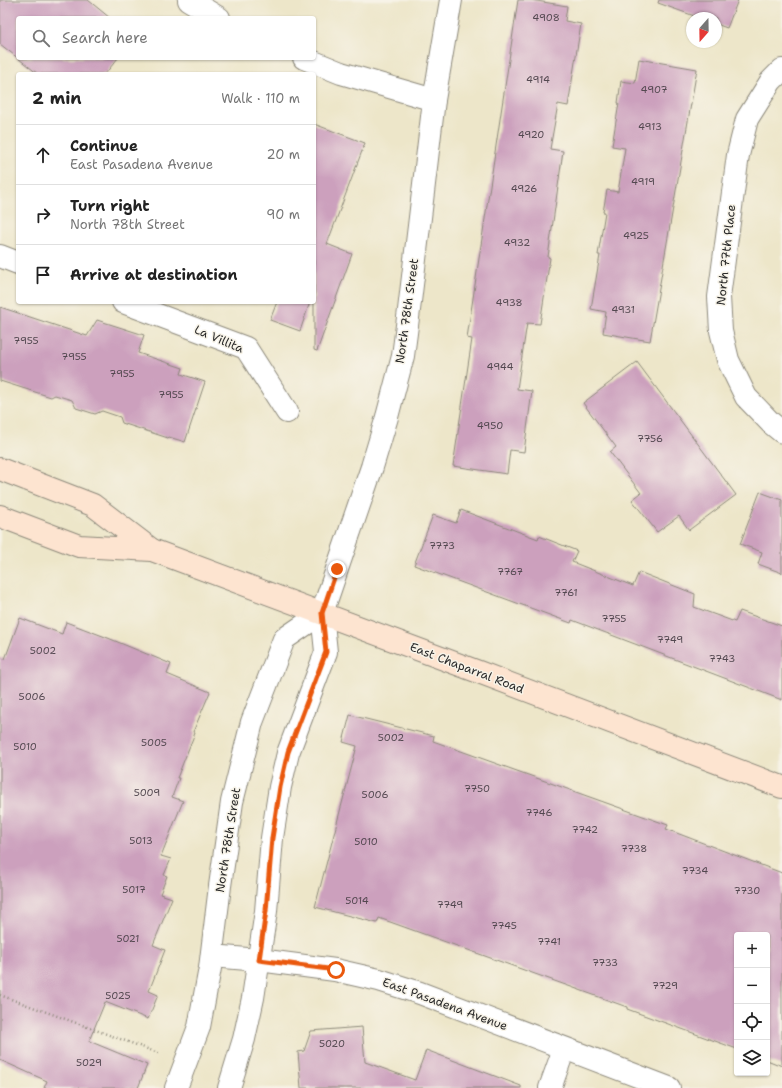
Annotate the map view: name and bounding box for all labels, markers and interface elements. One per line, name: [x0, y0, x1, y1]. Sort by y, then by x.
house number: 4908: [532, 11, 560, 24]
north arrow: [686, 12, 722, 48]
search box: [16, 16, 316, 60]
icon: search: [30, 27, 52, 49]
text: Search here: [62, 28, 148, 48]
house number: 4914: [526, 73, 550, 86]
house number: 4907: [641, 83, 667, 96]
text: 2 min: [32, 87, 82, 109]
text: Walk · 110 m: [221, 90, 300, 107]
house number: 4913: [638, 120, 662, 133]
house number: 4920: [518, 128, 544, 141]
text: Continue: [70, 136, 138, 156]
icon: ahead: [32, 144, 54, 166]
text: 20 m: [267, 146, 300, 163]
text: East Pasadena Avenue: [70, 156, 213, 173]
house number: 4919: [631, 175, 655, 188]
house number: 4926: [511, 182, 537, 195]
text: Turn right: [70, 196, 150, 216]
icon: right: [32, 204, 54, 226]
street label: North 77th Place: [713, 204, 739, 306]
text: 90 m: [266, 206, 300, 223]
text: North 78th Street: [70, 216, 185, 233]
house number: 4925: [623, 229, 649, 242]
house number: 4932: [504, 236, 530, 249]
street label: North 78th Street: [392, 257, 422, 365]
icon: arrive: [32, 264, 54, 286]
text: Arrive at destination: [70, 265, 238, 285]
house number: 4938: [496, 296, 522, 309]
house number: 4931: [611, 303, 635, 316]
street label: La Villita: [192, 321, 247, 357]
house number: 7955: [13, 334, 39, 347]
house number: 7955: [61, 350, 87, 363]
house number: 4944: [487, 360, 513, 373]
house number: 7955: [109, 367, 135, 380]
house number: 7955: [158, 388, 184, 401]
house number: 4950: [477, 419, 503, 432]
house number: 7756: [637, 432, 663, 445]
house number: 7773: [429, 539, 455, 552]
route end: [328, 560, 346, 578]
house number: 7767: [497, 565, 523, 578]
house number: 7761: [554, 586, 578, 599]
house number: 7755: [602, 612, 626, 625]
house number: 7749: [657, 633, 683, 646]
street label: East Chaparral Road: [408, 639, 527, 697]
house number: 5002: [30, 644, 56, 657]
house number: 7743: [709, 652, 735, 665]
house number: 5006: [19, 690, 45, 703]
house number: 5002: [378, 731, 404, 744]
house number: 5005: [141, 736, 167, 749]
house number: 5010: [13, 740, 37, 753]
house number: 7750: [464, 782, 490, 795]
house number: 5009: [134, 786, 160, 799]
street label: North 78th Street: [212, 786, 244, 894]
house number: 5006: [362, 788, 388, 801]
house number: 7746: [526, 806, 552, 819]
house number: 7742: [572, 823, 598, 836]
house number: 5013: [129, 834, 153, 847]
house number: 5010: [354, 835, 378, 848]
house number: 7738: [621, 842, 647, 855]
house number: 7734: [682, 864, 708, 877]
house number: 5017: [122, 883, 146, 896]
house number: 7730: [734, 884, 760, 897]
house number: 5014: [345, 894, 369, 907]
house number: 7749: [437, 898, 463, 911]
house number: 7745: [491, 919, 517, 932]
house number: 5021: [116, 932, 140, 945]
map controls: [734, 932, 770, 1076]
button: +: [734, 932, 770, 968]
house number: 7741: [537, 935, 561, 948]
house number: 7733: [592, 956, 618, 969]
route start: [327, 961, 345, 979]
button: −: [734, 968, 770, 1004]
street label: East Pasadena Avenue: [380, 974, 510, 1034]
house number: 7729: [652, 979, 678, 992]
house number: 5025: [105, 989, 131, 1002]
button: locate: [734, 1004, 770, 1040]
house number: 5020: [319, 1037, 345, 1050]
button: layers: [734, 1040, 770, 1076]
house number: 5029: [76, 1056, 102, 1069]

